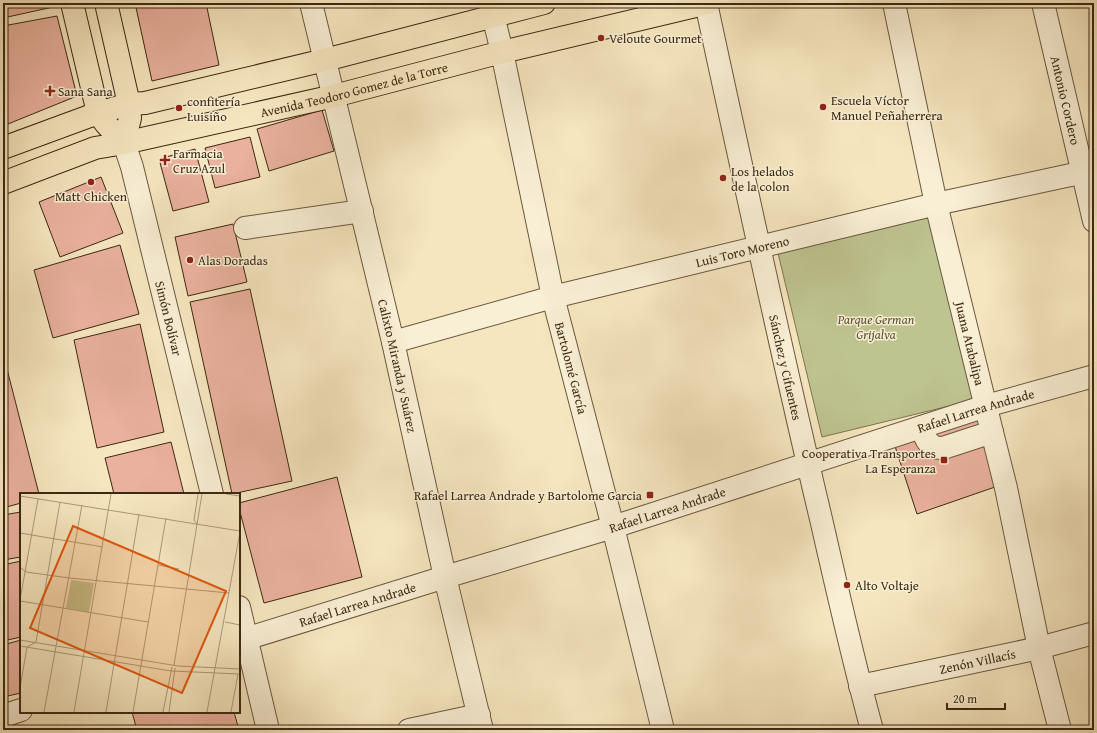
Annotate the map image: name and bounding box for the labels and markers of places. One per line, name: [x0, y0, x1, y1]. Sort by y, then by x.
place label: Veloute Gourmet: [609, 29, 702, 48]
marker: Veloute Gourmet: [596, 33, 606, 43]
place label: Sana Sana: [58, 82, 114, 101]
marker: Sana Sana: [45, 86, 55, 96]
place label: Escuela Víctor Manuel Peñaherrera: [831, 91, 944, 125]
place label: confitería Luisiño: [187, 92, 241, 126]
marker: Escuela Víctor Manuel Peñaherrera: [818, 102, 828, 112]
marker: confitería Luisiño: [174, 103, 184, 113]
place label: Farmacia Cruz Azul: [173, 144, 226, 178]
marker: Farmacia Cruz Azul: [160, 155, 170, 165]
place label: Los helados de la colon: [731, 162, 794, 196]
marker: Los helados de la colon: [718, 173, 728, 183]
marker: Matt Chicken: [86, 177, 96, 187]
place label: Matt Chicken: [55, 187, 128, 206]
place label: Alas Doradas: [198, 251, 268, 270]
marker: Alas Doradas: [185, 255, 195, 265]
place label: Cooperativa Transportes La Esperanza: [802, 444, 937, 478]
marker: Cooperativa Transportes La Esperanza: [939, 455, 949, 465]
place label: Rafael Larrea Andrade y Bartolome Garcia: [414, 486, 643, 505]
marker: Rafael Larrea Andrade y Bartolome Garcia: [645, 490, 655, 500]
place label: Alto Voltaje: [855, 576, 919, 595]
marker: Alto Voltaje: [842, 580, 852, 590]

